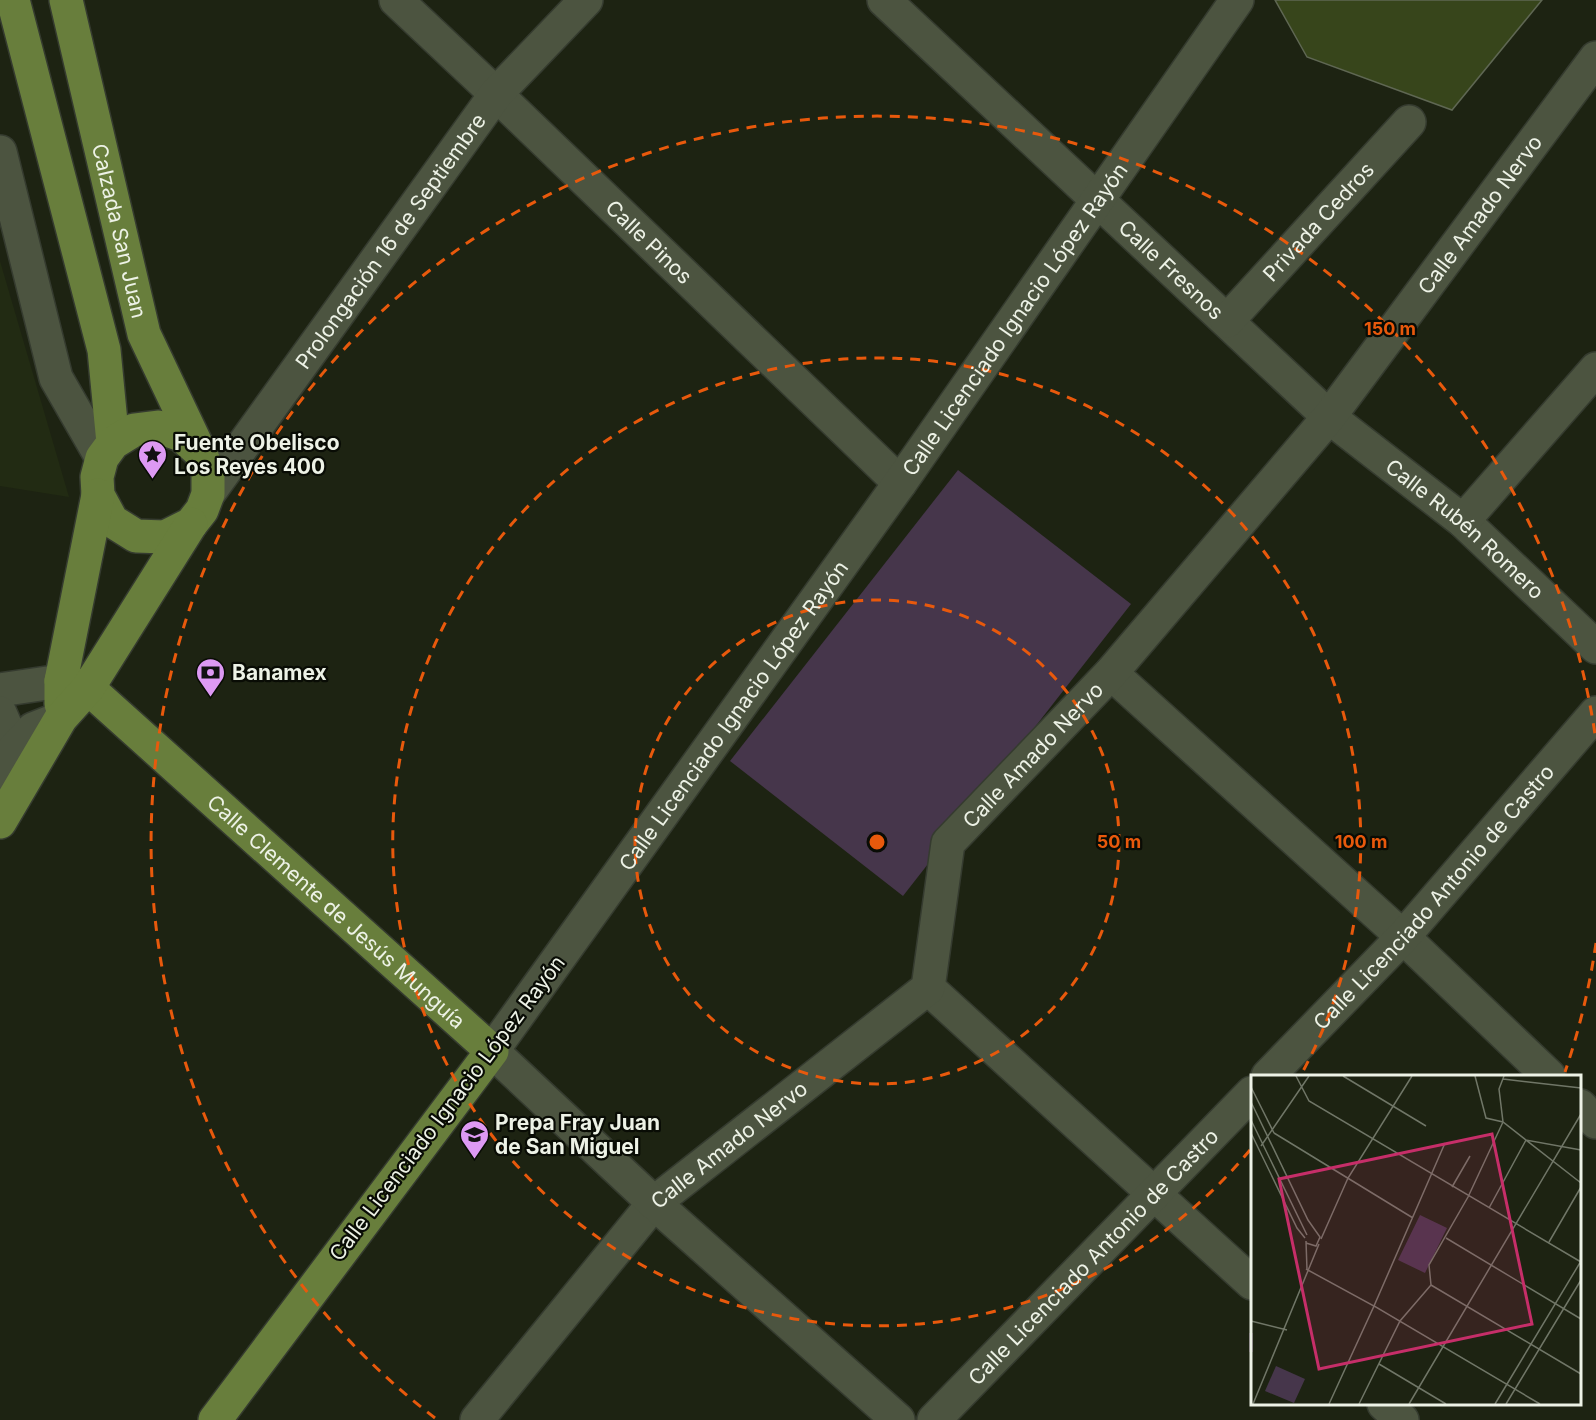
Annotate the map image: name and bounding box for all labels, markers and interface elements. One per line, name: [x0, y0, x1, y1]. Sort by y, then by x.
street label: Prolongación 16 de Septiembre: [290, 108, 491, 373]
street label: Calle Amado Nervo: [1412, 130, 1547, 299]
street label: Calzada San Juan: [87, 141, 152, 321]
street label: Privada Cedros: [1257, 157, 1379, 286]
street label: Calle Licenciado Ignacio López Rayón: [897, 158, 1132, 480]
street label: Calle Pinos: [601, 194, 698, 289]
street label: Calle Fresnos: [1114, 214, 1229, 324]
text: 150 m: [1364, 318, 1416, 339]
place label: Fuente Obelisco Los Reyes 400: [174, 430, 340, 479]
place icon: Fuente Obelisco Los Reyes 400: [137, 438, 169, 480]
street label: Calle Rubén Romero: [1381, 453, 1549, 604]
street label: Calle Licenciado Ignacio López Rayón: [613, 555, 853, 875]
bank icon: Banamex: [195, 656, 227, 698]
place label: Banamex: [232, 660, 327, 685]
street label: Calle Amado Nervo: [957, 677, 1108, 833]
street label: Calle Licenciado Antonio de Castro: [1308, 759, 1559, 1034]
street label: Calle Clemente de Jesús Munguía: [203, 789, 471, 1034]
text: 50 m: [1097, 831, 1141, 852]
text: 100 m: [1335, 831, 1387, 852]
centre of rings: [867, 832, 887, 852]
street label: Calle Licenciado Ignacio López Rayón: [324, 950, 570, 1266]
street label: Calle Amado Nervo: [646, 1075, 812, 1213]
inset map: [1251, 1075, 1581, 1405]
place label: Prepa Fray Juan de San Miguel: [495, 1110, 660, 1159]
school or university icon: Prepa Fray Juan de San Miguel: [458, 1118, 490, 1160]
street label: Calle Licenciado Antonio de Castro: [963, 1123, 1223, 1390]

